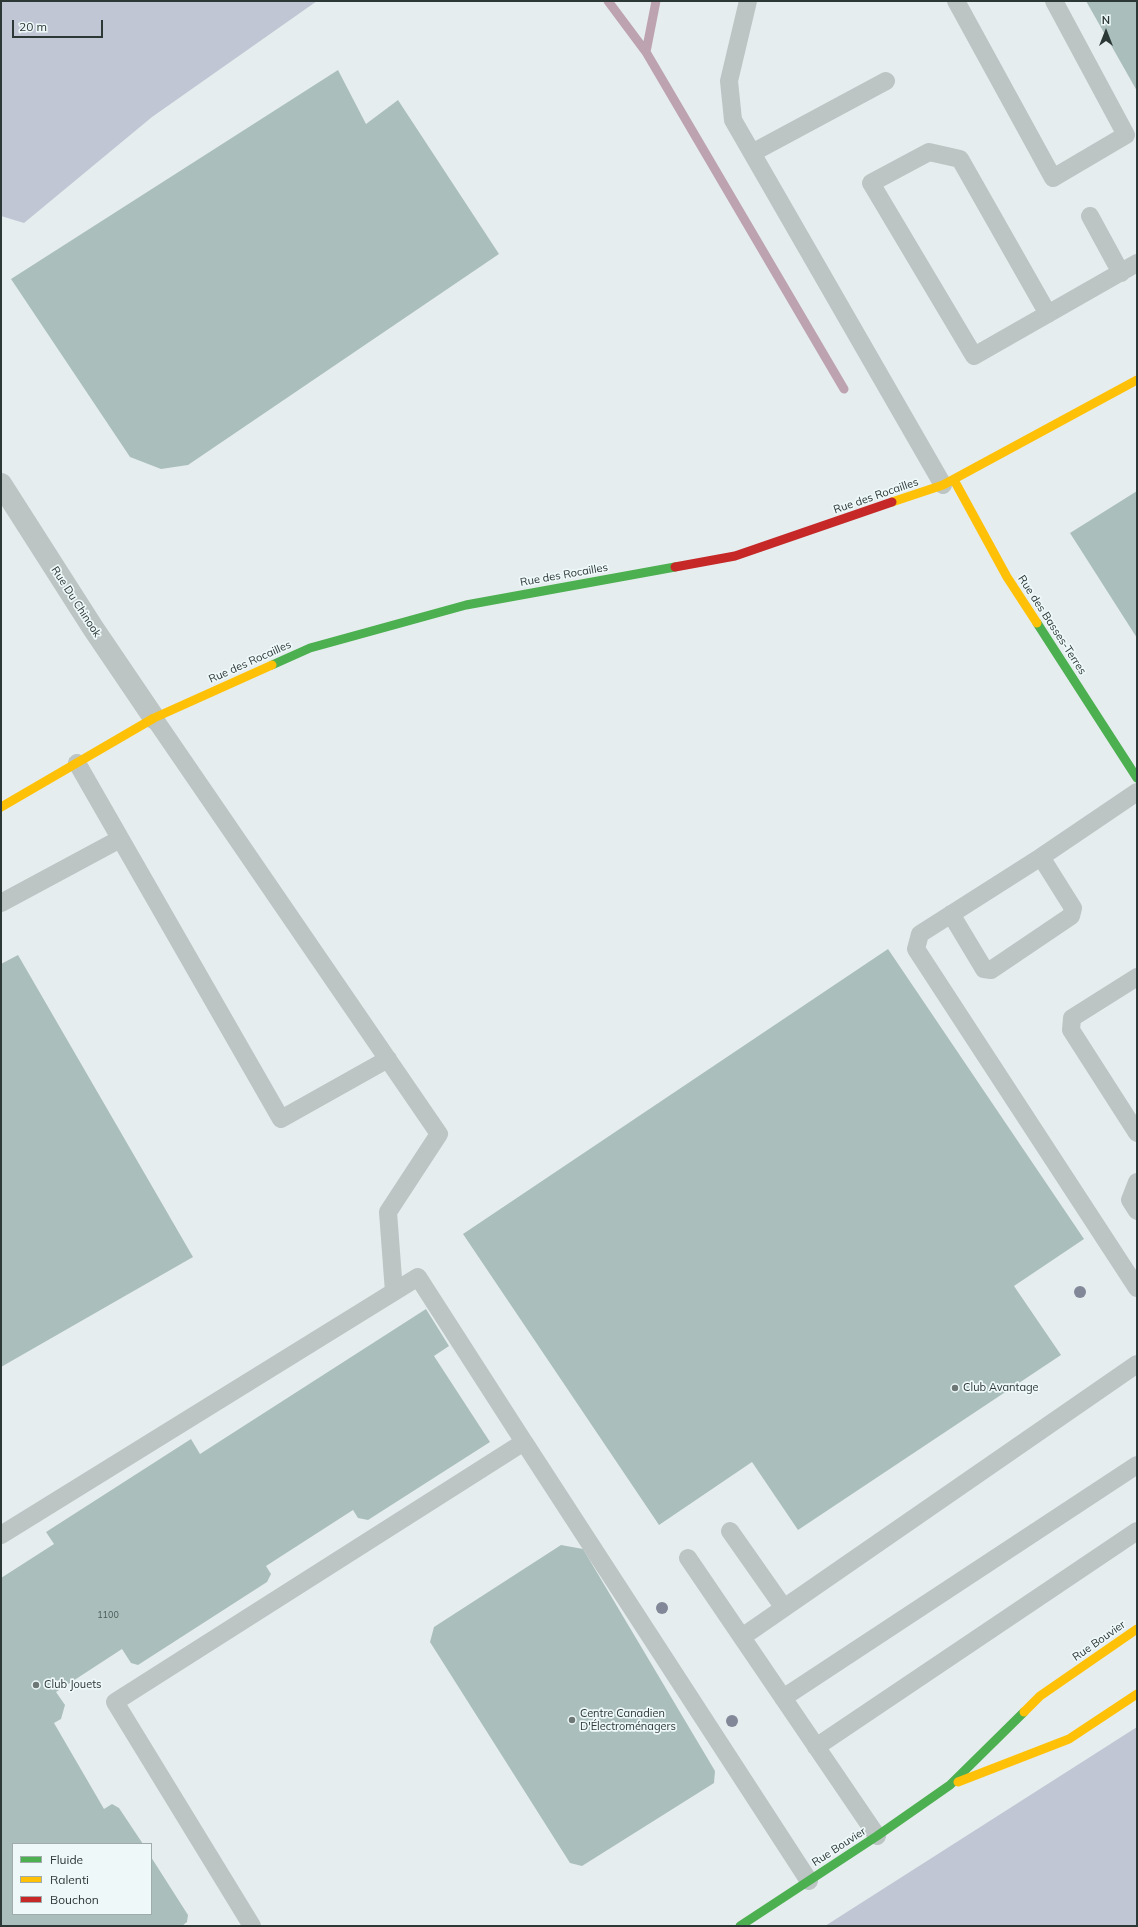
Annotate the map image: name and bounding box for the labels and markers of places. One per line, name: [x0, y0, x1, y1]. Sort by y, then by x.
place label: Club Avantage: [963, 1381, 1039, 1395]
marker: Club Avantage: [950, 1383, 960, 1393]
place label: Club Jouets: [44, 1678, 101, 1692]
marker: Club Jouets: [31, 1680, 41, 1690]
place label: Centre Canadien D'Électroménagers: [580, 1707, 676, 1733]
marker: Centre Canadien D'Électroménagers: [567, 1715, 577, 1725]

